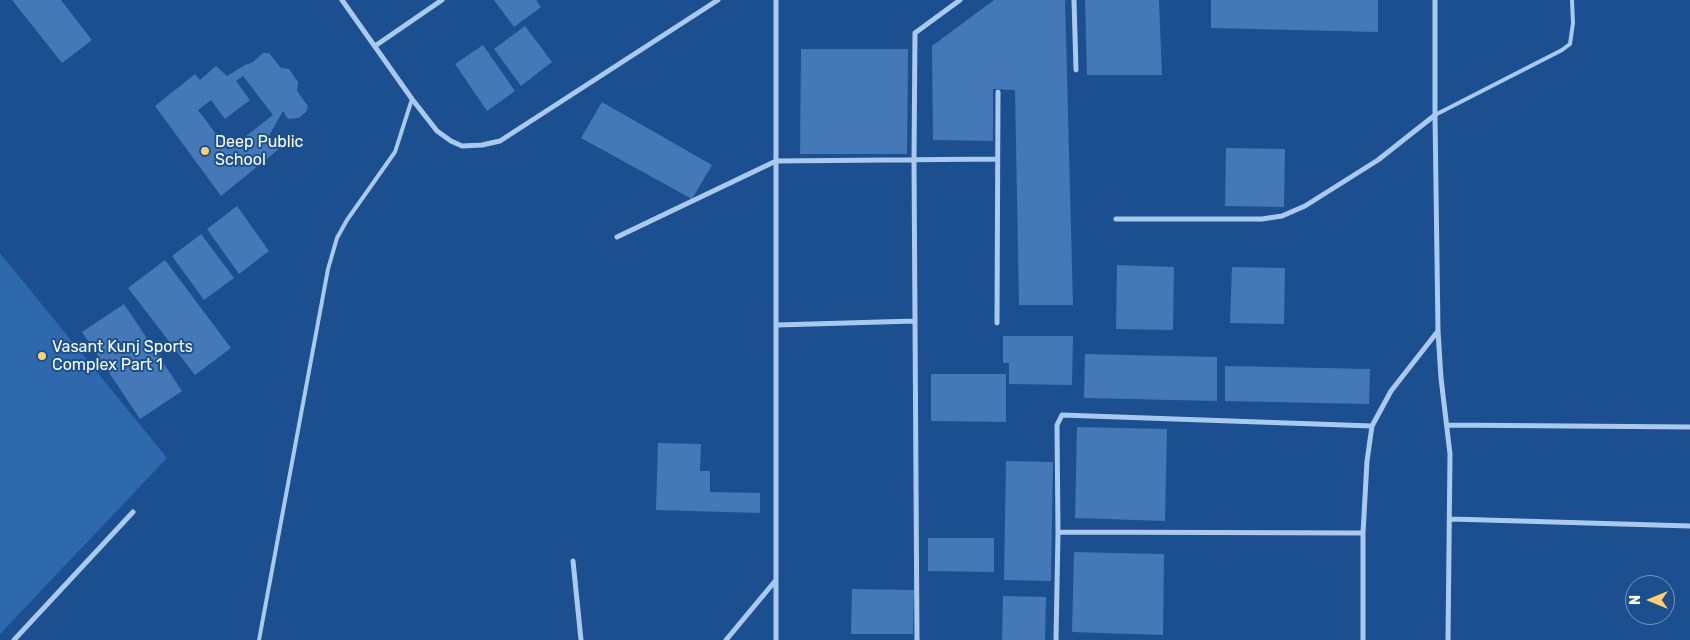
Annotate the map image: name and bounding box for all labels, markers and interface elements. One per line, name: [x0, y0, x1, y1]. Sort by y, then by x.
place label: Deep Public School: [215, 132, 303, 170]
marker: Deep Public School: [199, 145, 211, 157]
place label: Vasant Kunj Sports Complex Part 1: [52, 337, 193, 375]
marker: Vasant Kunj Sports Complex Part 1: [36, 350, 48, 362]
north arrow: [1625, 575, 1675, 625]
text: N: [1627, 595, 1644, 605]

